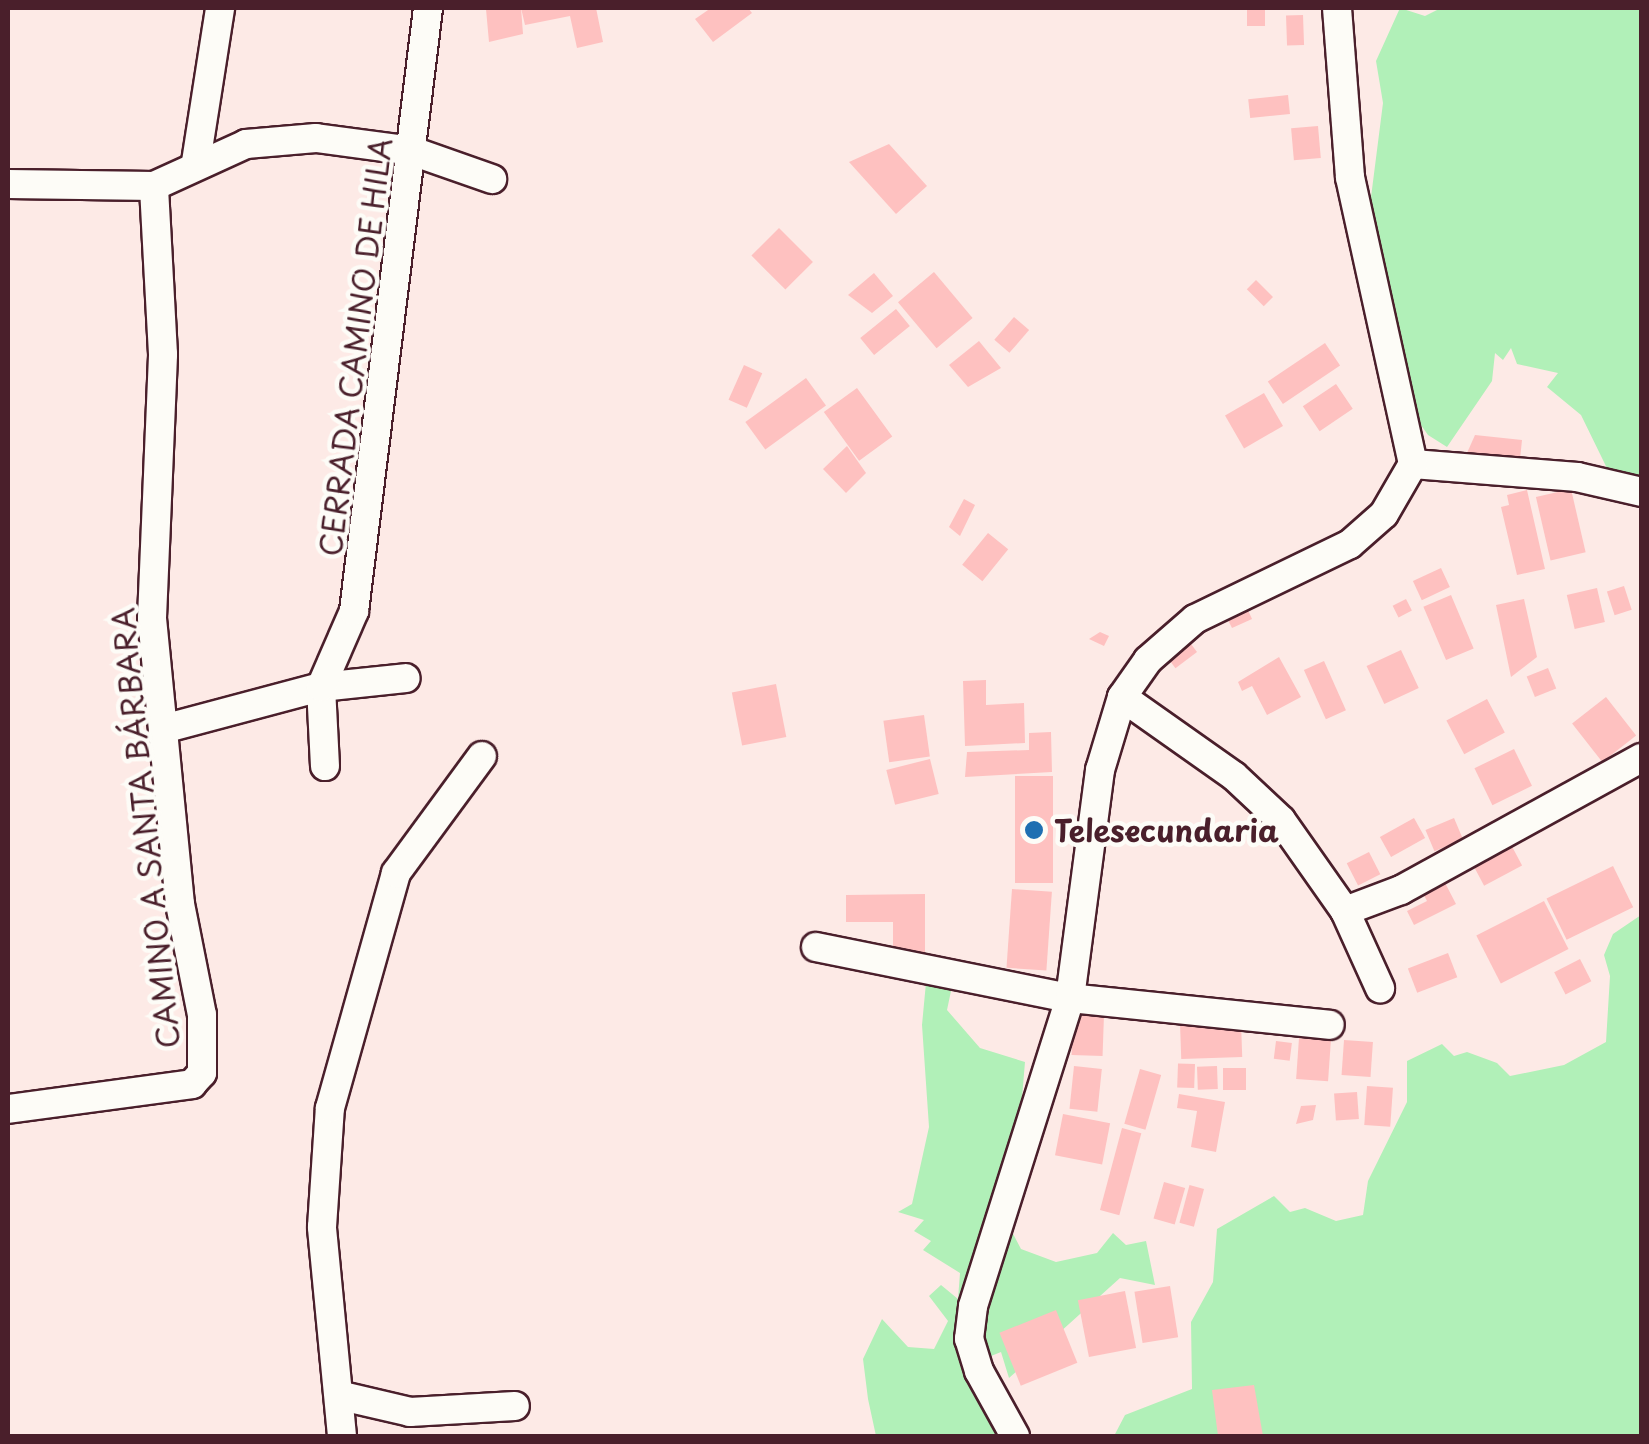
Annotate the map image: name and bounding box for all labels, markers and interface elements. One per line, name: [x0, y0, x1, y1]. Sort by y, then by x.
street label: CERRADA CAMINO DE HILA: [311, 133, 399, 561]
street label: CAMINO A SANTA BÁRBARA: [104, 607, 186, 1049]
place label: Telesecundaria: [1054, 812, 1279, 848]
marker: Telesecundaria: [1023, 819, 1045, 841]

